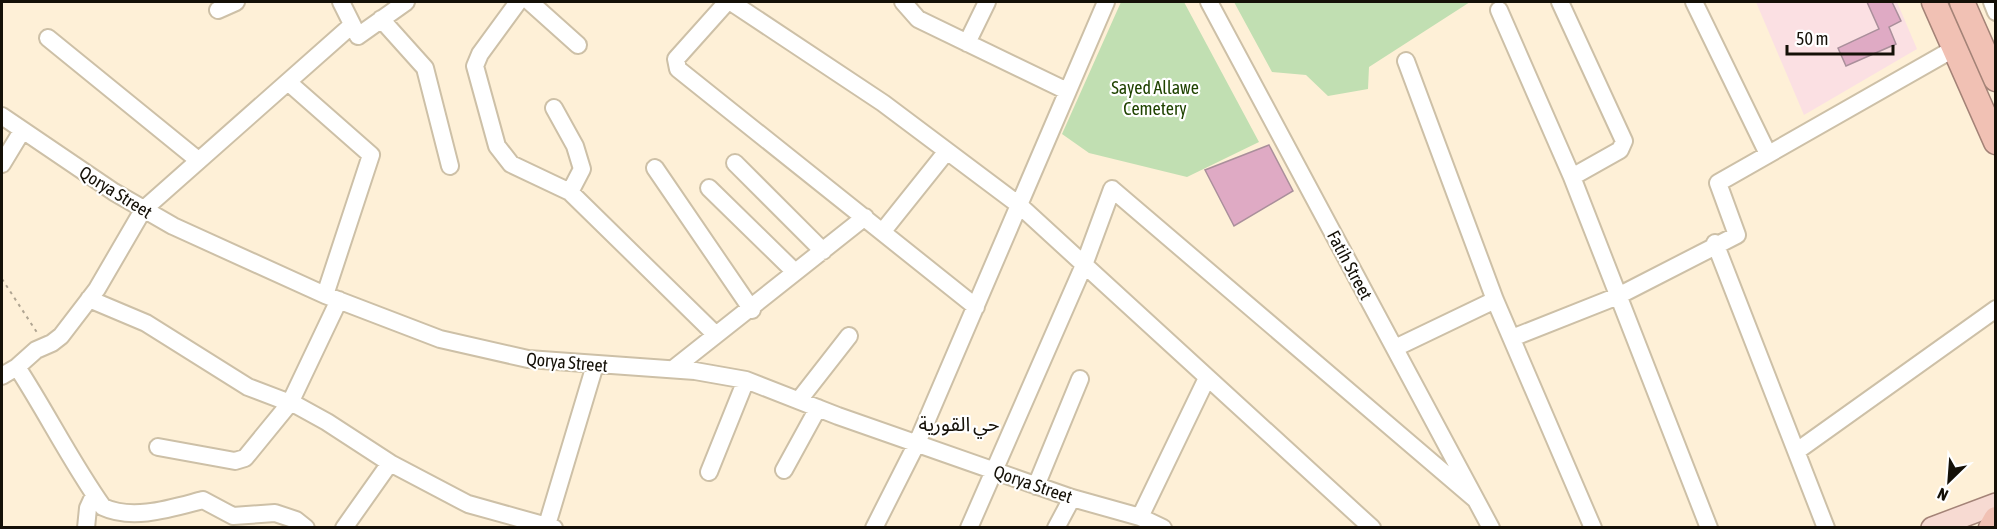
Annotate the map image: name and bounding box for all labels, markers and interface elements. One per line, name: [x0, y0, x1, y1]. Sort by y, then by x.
scale bar: [1787, 18, 1894, 56]
text: 50 m: [1796, 28, 1828, 49]
park label: Sayed Allawe Cemetery: [1111, 77, 1199, 119]
street label: Qorya Street: [76, 161, 156, 223]
street label: Fatih Street: [1323, 227, 1377, 303]
street label: Qorya Street: [525, 348, 609, 376]
district label: حي القورية: [919, 412, 999, 439]
north arrow: [1919, 451, 1979, 511]
street label: Qorya Street: [991, 461, 1075, 507]
text: N: [1935, 484, 1951, 505]

